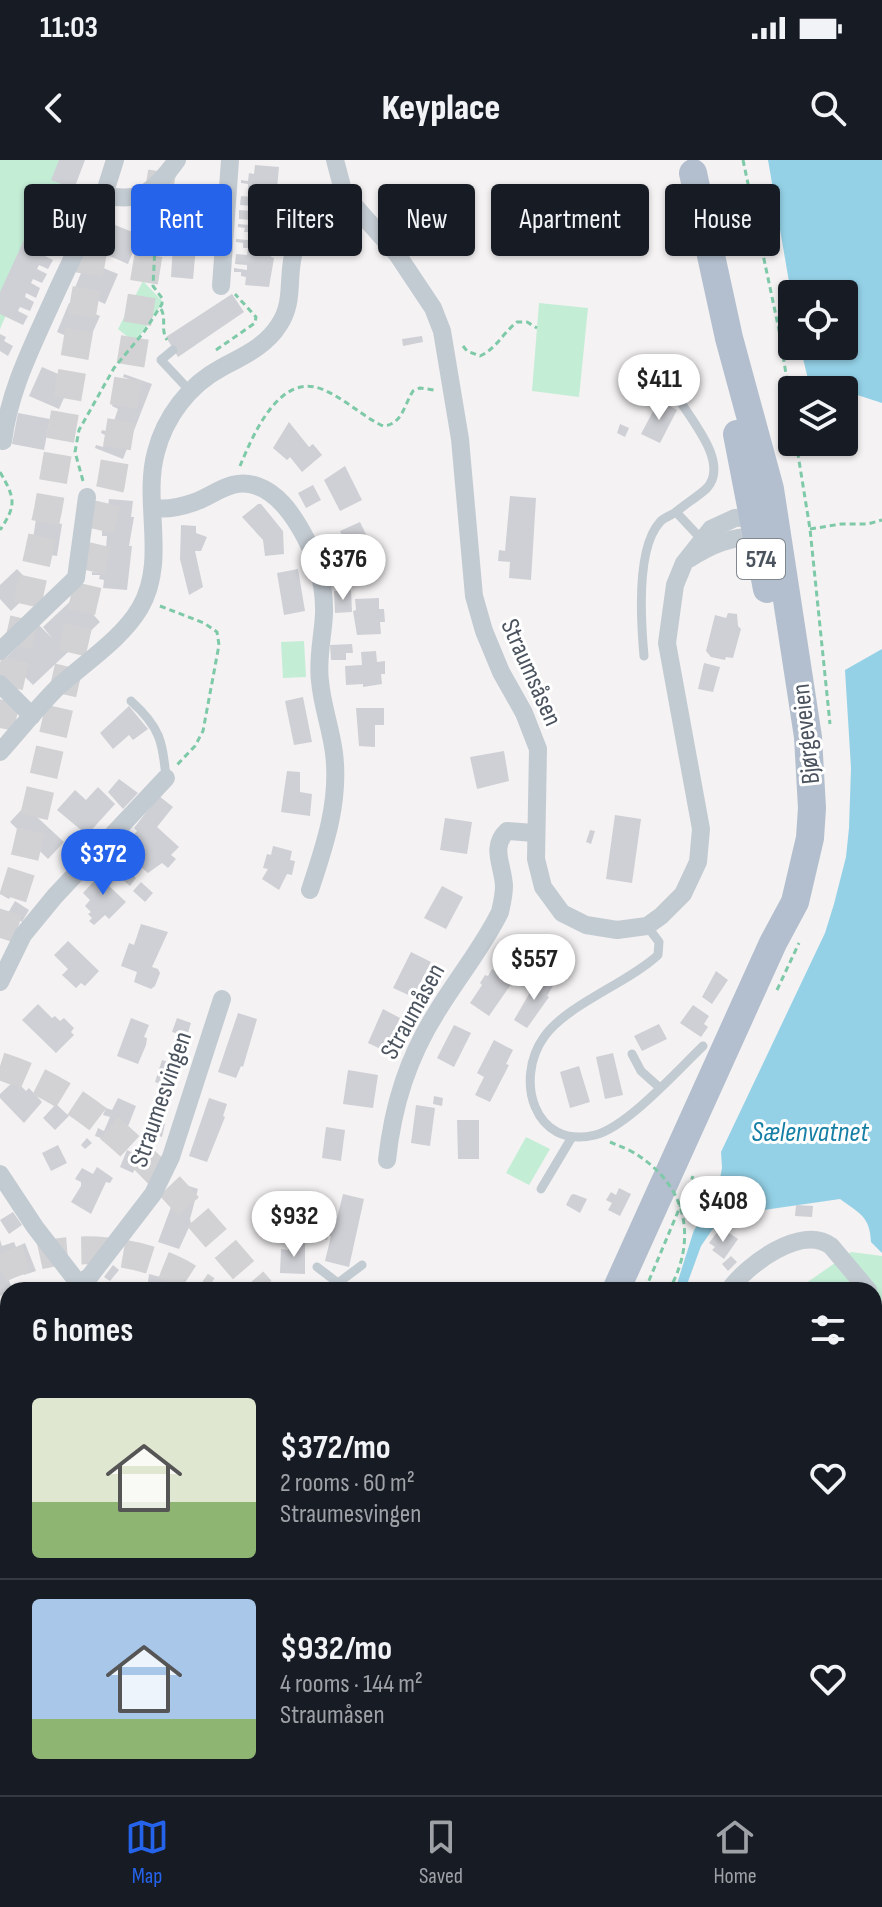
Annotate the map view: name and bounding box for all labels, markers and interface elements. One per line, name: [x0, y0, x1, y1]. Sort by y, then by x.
text: 11:03: [40, 10, 98, 46]
icon: back: [32, 86, 76, 130]
icon: search: [806, 86, 850, 130]
text: Keyplace: [382, 87, 500, 130]
chip: Buy: [24, 184, 115, 256]
chip: Rent: [131, 184, 232, 256]
chip: Filters: [248, 184, 362, 256]
chip: New: [378, 184, 475, 256]
chip: Apartment: [491, 184, 649, 256]
chip: House: [665, 184, 780, 256]
map controls: [778, 280, 858, 456]
button: locate: [778, 280, 858, 360]
pin: $411: [612, 354, 706, 422]
text: $411: [636, 364, 682, 395]
button: layers: [778, 376, 858, 456]
pin: $376: [296, 534, 390, 602]
road number: 574: [737, 539, 785, 579]
text: $376: [319, 544, 367, 575]
street label: Straumsåsen: [493, 614, 568, 731]
street label: Bjørgeveien: [786, 682, 827, 786]
pin: $372: [56, 829, 150, 897]
text: $372: [79, 839, 127, 870]
pin: $557: [487, 934, 581, 1002]
text: $557: [510, 944, 558, 975]
street label: Straumåsen: [374, 958, 452, 1065]
street label: Straumesvingen: [124, 1028, 199, 1171]
water label: Sælenvatnet: [751, 1116, 869, 1149]
pin: $408: [676, 1176, 770, 1244]
text: $408: [698, 1186, 748, 1217]
pin: $932: [247, 1191, 341, 1259]
text: $932: [270, 1201, 318, 1232]
icon: filters: [806, 1308, 850, 1352]
text: 6 homes: [32, 1310, 133, 1351]
text: $372/mo: [280, 1427, 391, 1468]
icon: home: [96, 1430, 192, 1526]
icon: heart: [806, 1456, 850, 1500]
text: 2 rooms · 60 m²: [280, 1468, 415, 1499]
text: Straumesvingen: [280, 1499, 421, 1530]
text: $932/mo: [280, 1628, 392, 1669]
icon: home: [96, 1631, 192, 1727]
icon: heart: [806, 1657, 850, 1701]
text: 4 rooms · 144 m²: [280, 1669, 423, 1700]
text: Straumåsen: [280, 1700, 385, 1731]
tab: Map: [125, 1815, 169, 1890]
tab: Saved: [419, 1815, 463, 1890]
tab: Home: [713, 1815, 757, 1890]

